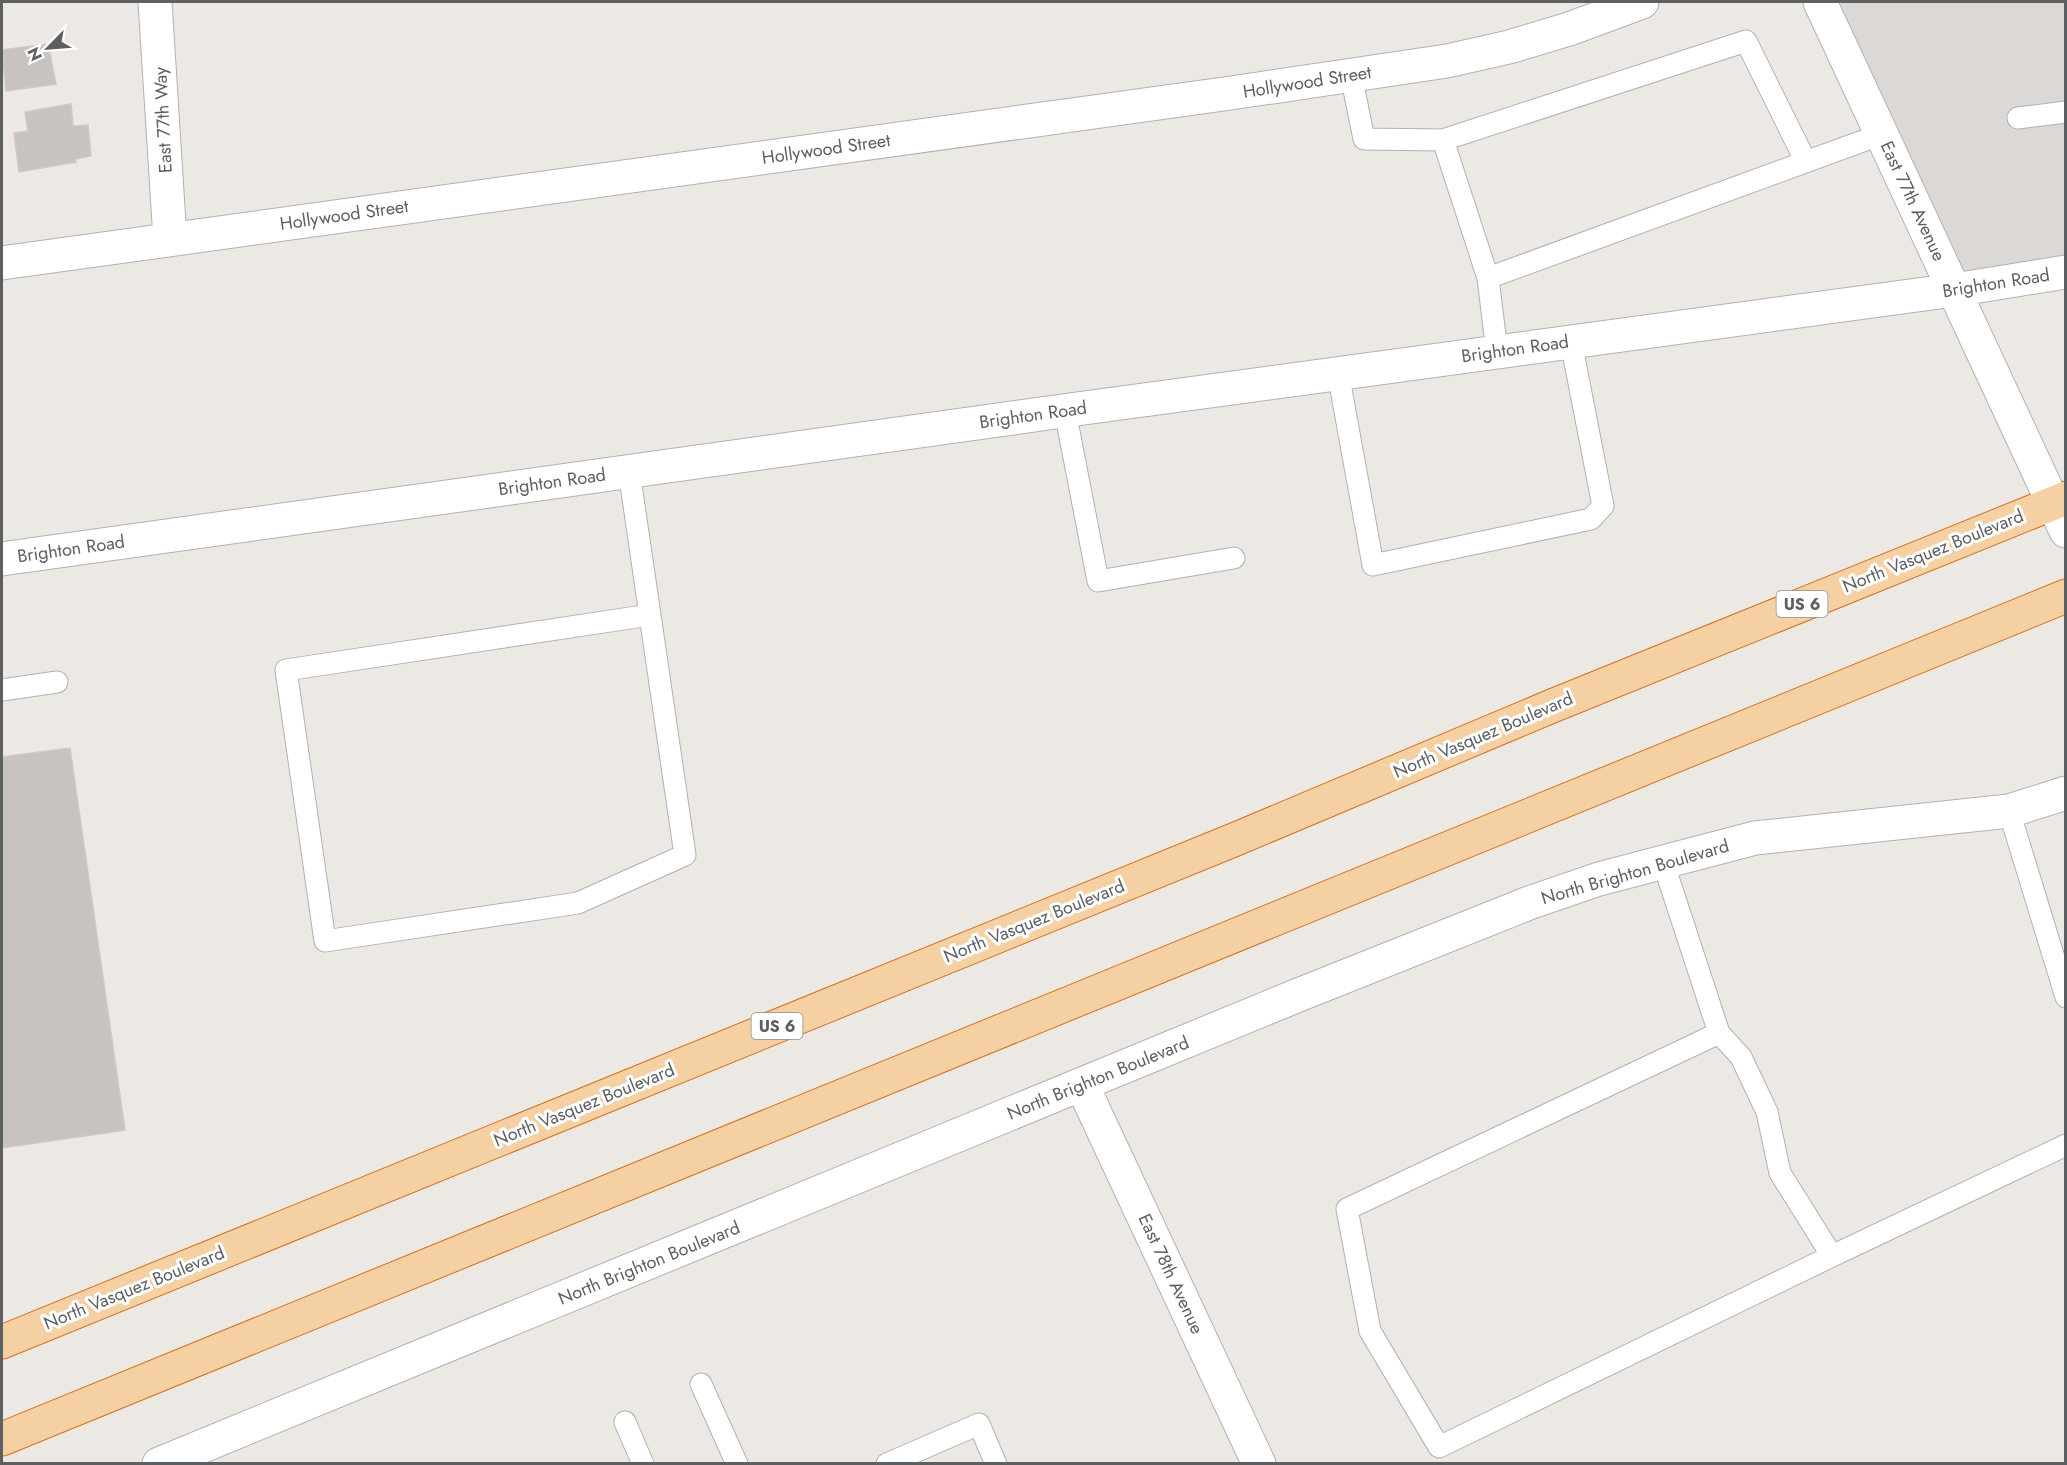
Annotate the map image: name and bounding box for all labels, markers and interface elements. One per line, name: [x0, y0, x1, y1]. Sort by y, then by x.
north arrow: [18, 18, 78, 78]
text: N: [22, 44, 48, 65]
street label: Hollywood Street: [1241, 59, 1374, 105]
street label: East 77th Way: [147, 66, 179, 174]
street label: Hollywood Street: [760, 127, 893, 171]
street label: East 77th Avenue: [1874, 137, 1952, 265]
street label: Hollywood Street: [278, 193, 411, 237]
street label: Brighton Road: [1940, 262, 2052, 304]
street label: Brighton Road: [1459, 329, 1571, 369]
street label: Brighton Road: [977, 395, 1089, 435]
street label: Brighton Road: [496, 462, 608, 502]
street label: North Vasquez Boulevard: [1839, 503, 2027, 599]
street label: Brighton Road: [15, 529, 127, 569]
road number: US 6: [1776, 591, 1828, 617]
street label: North Vasquez Boulevard: [1389, 685, 1577, 785]
street label: North Brighton Boulevard: [1538, 833, 1732, 911]
street label: North Vasquez Boulevard: [940, 873, 1128, 969]
road number: US 6: [752, 1013, 802, 1039]
street label: North Brighton Boulevard: [1003, 1030, 1193, 1126]
street label: North Vasquez Boulevard: [490, 1057, 678, 1153]
street label: East 78th Avenue: [1132, 1210, 1210, 1338]
street label: North Brighton Boulevard: [554, 1215, 744, 1311]
street label: North Vasquez Boulevard: [40, 1240, 228, 1336]

